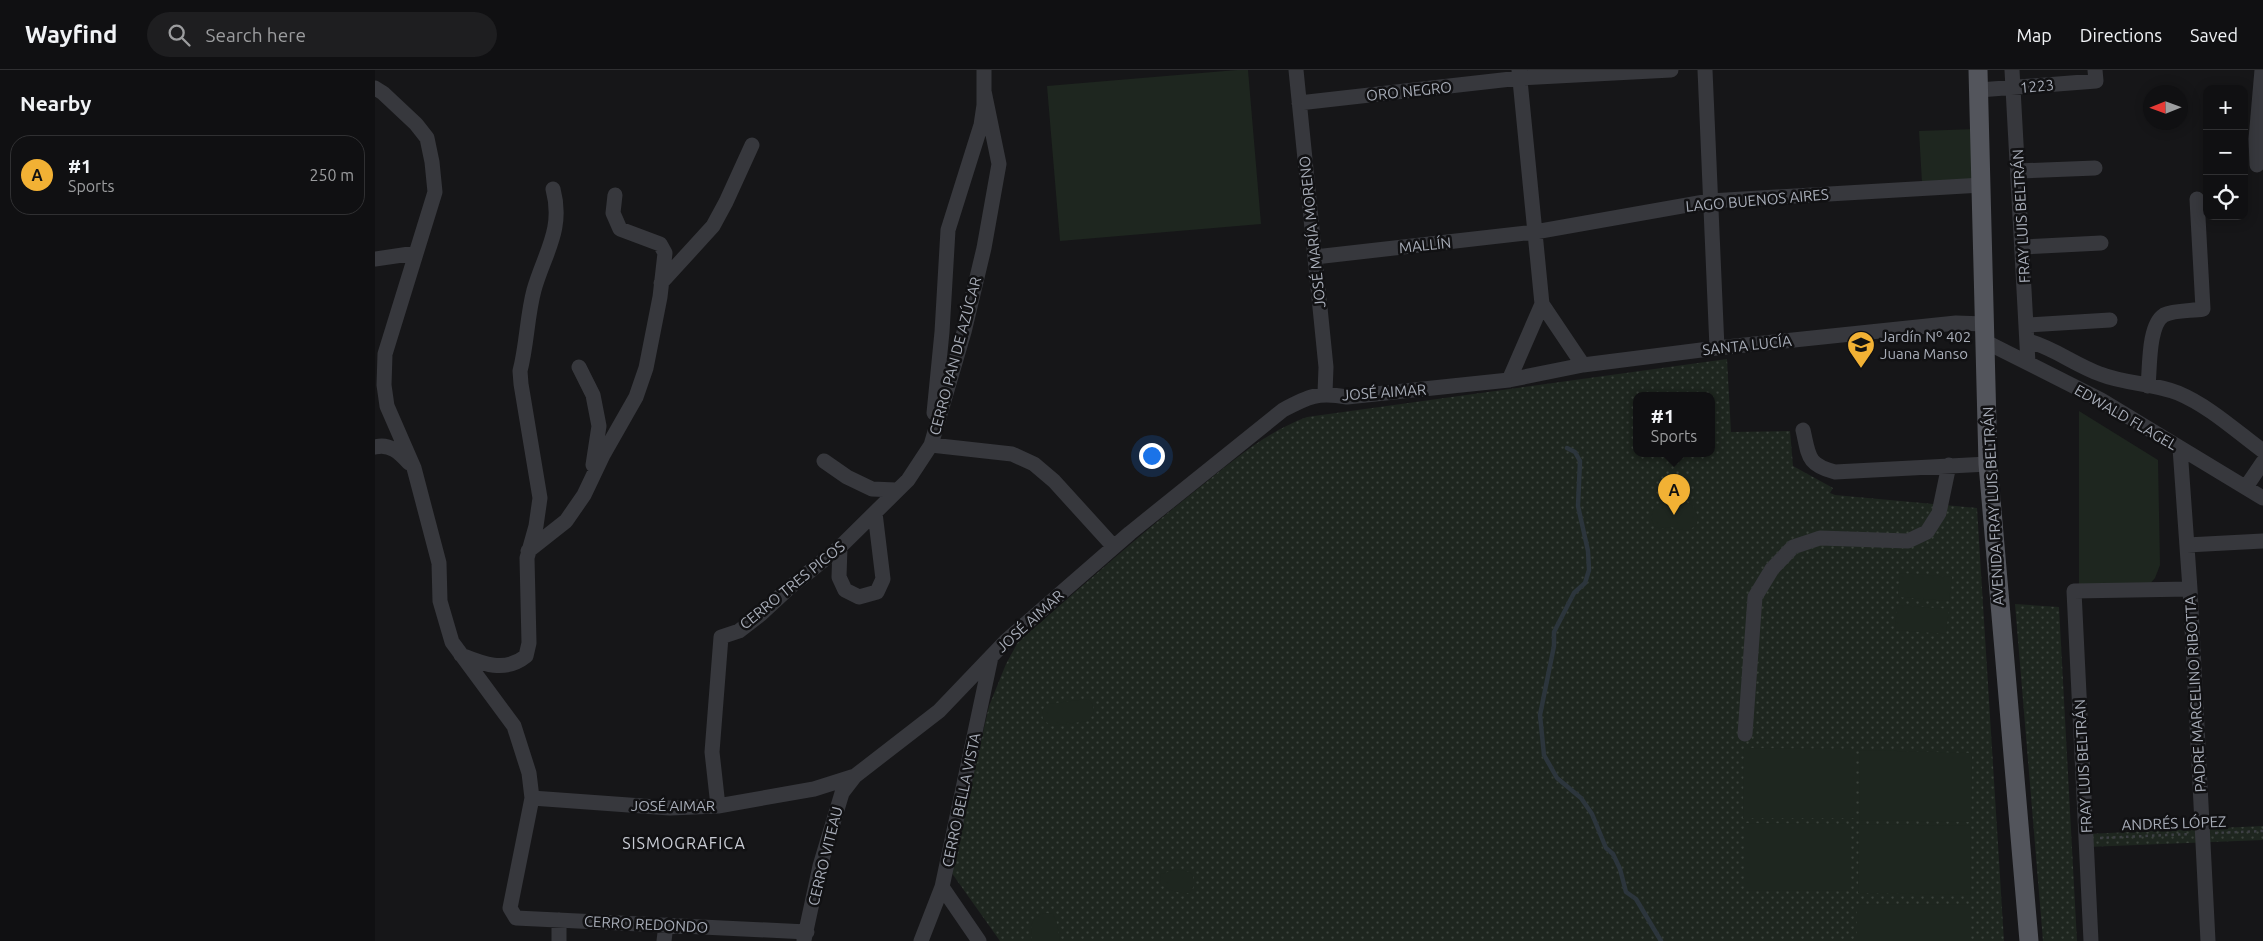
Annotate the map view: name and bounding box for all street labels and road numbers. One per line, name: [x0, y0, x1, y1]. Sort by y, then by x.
street label: 1223: [2019, 76, 2055, 96]
street label: ORO NEGRO: [1365, 78, 1453, 104]
street label: FRAY LUIS BELTRÁN: [2009, 149, 2033, 283]
street label: JOSÉ MARÍA MORENO: [1296, 155, 1328, 309]
street label: LAGO BUENOS AIRES: [1685, 185, 1829, 215]
street label: MALLÍN: [1398, 234, 1452, 256]
street label: CERRO PAN DE AZÚCAR: [926, 275, 984, 437]
street label: SANTA LUCÍA: [1702, 332, 1793, 358]
street label: JOSÉ AIMAR: [1341, 381, 1427, 403]
street label: EDWALD FLAGEL: [2072, 381, 2181, 453]
street label: AVENIDA FRAY LUIS BELTRÁN: [1979, 406, 2007, 606]
street label: CERRO TRES PICOS: [736, 537, 848, 633]
street label: JOSÉ AIMAR: [993, 586, 1067, 656]
street label: PADRE MARCELINO RIBOTTA: [2181, 595, 2209, 793]
street label: FRAY LUIS BELTRÁN: [2071, 699, 2095, 833]
street label: CERRO BELLA VISTA: [938, 731, 984, 869]
street label: JOSÉ AIMAR: [631, 797, 715, 814]
street label: CERRO VITEAU: [804, 805, 846, 907]
street label: ANDRÉS LÓPEZ: [2121, 813, 2227, 833]
street label: CERRO REDONDO: [583, 912, 709, 936]

